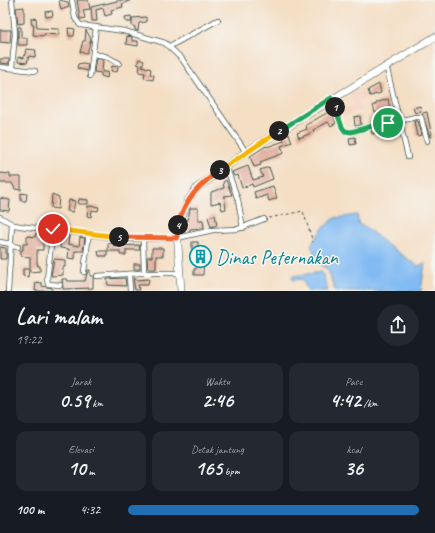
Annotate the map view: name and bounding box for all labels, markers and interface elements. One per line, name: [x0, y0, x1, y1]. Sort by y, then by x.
pin: 1: [325, 97, 345, 117]
text: 1: [333, 100, 337, 114]
pin: [371, 106, 405, 140]
icon: arrive: [377, 112, 399, 134]
pin: 2: [269, 121, 289, 141]
text: 2: [277, 124, 281, 138]
pin: 3: [210, 160, 230, 180]
text: 3: [218, 163, 222, 177]
pin: [36, 212, 70, 246]
pin: 4: [168, 215, 188, 235]
icon: check: [42, 218, 64, 240]
text: 4: [176, 218, 180, 232]
pin: 5: [109, 227, 129, 247]
text: 5: [117, 230, 121, 244]
building icon: Dinas Peternakan: [188, 244, 214, 270]
place label: Dinas Peternakan: [216, 245, 339, 270]
text: Lari malam: [16, 303, 102, 331]
button: share: [377, 304, 419, 346]
text: 19:22: [16, 332, 42, 348]
text: Jarak: [71, 374, 91, 388]
text: Waktu: [205, 374, 230, 388]
text: Pace: [345, 374, 362, 388]
text: 0.59: [59, 388, 90, 413]
text: 2:46: [202, 388, 233, 413]
text: 4:42: [330, 388, 361, 413]
text: km: [90, 396, 103, 410]
text: /km: [361, 396, 378, 410]
text: Elevasi: [69, 442, 94, 456]
text: Detak jantung: [191, 442, 244, 456]
text: kcal: [347, 442, 361, 456]
text: 10: [68, 456, 86, 481]
text: 165: [195, 456, 222, 481]
text: 36: [345, 456, 363, 481]
text: m: [86, 464, 95, 478]
text: bpm: [222, 464, 240, 478]
text: 100 m: [16, 502, 44, 518]
text: 4:32: [80, 502, 100, 518]

